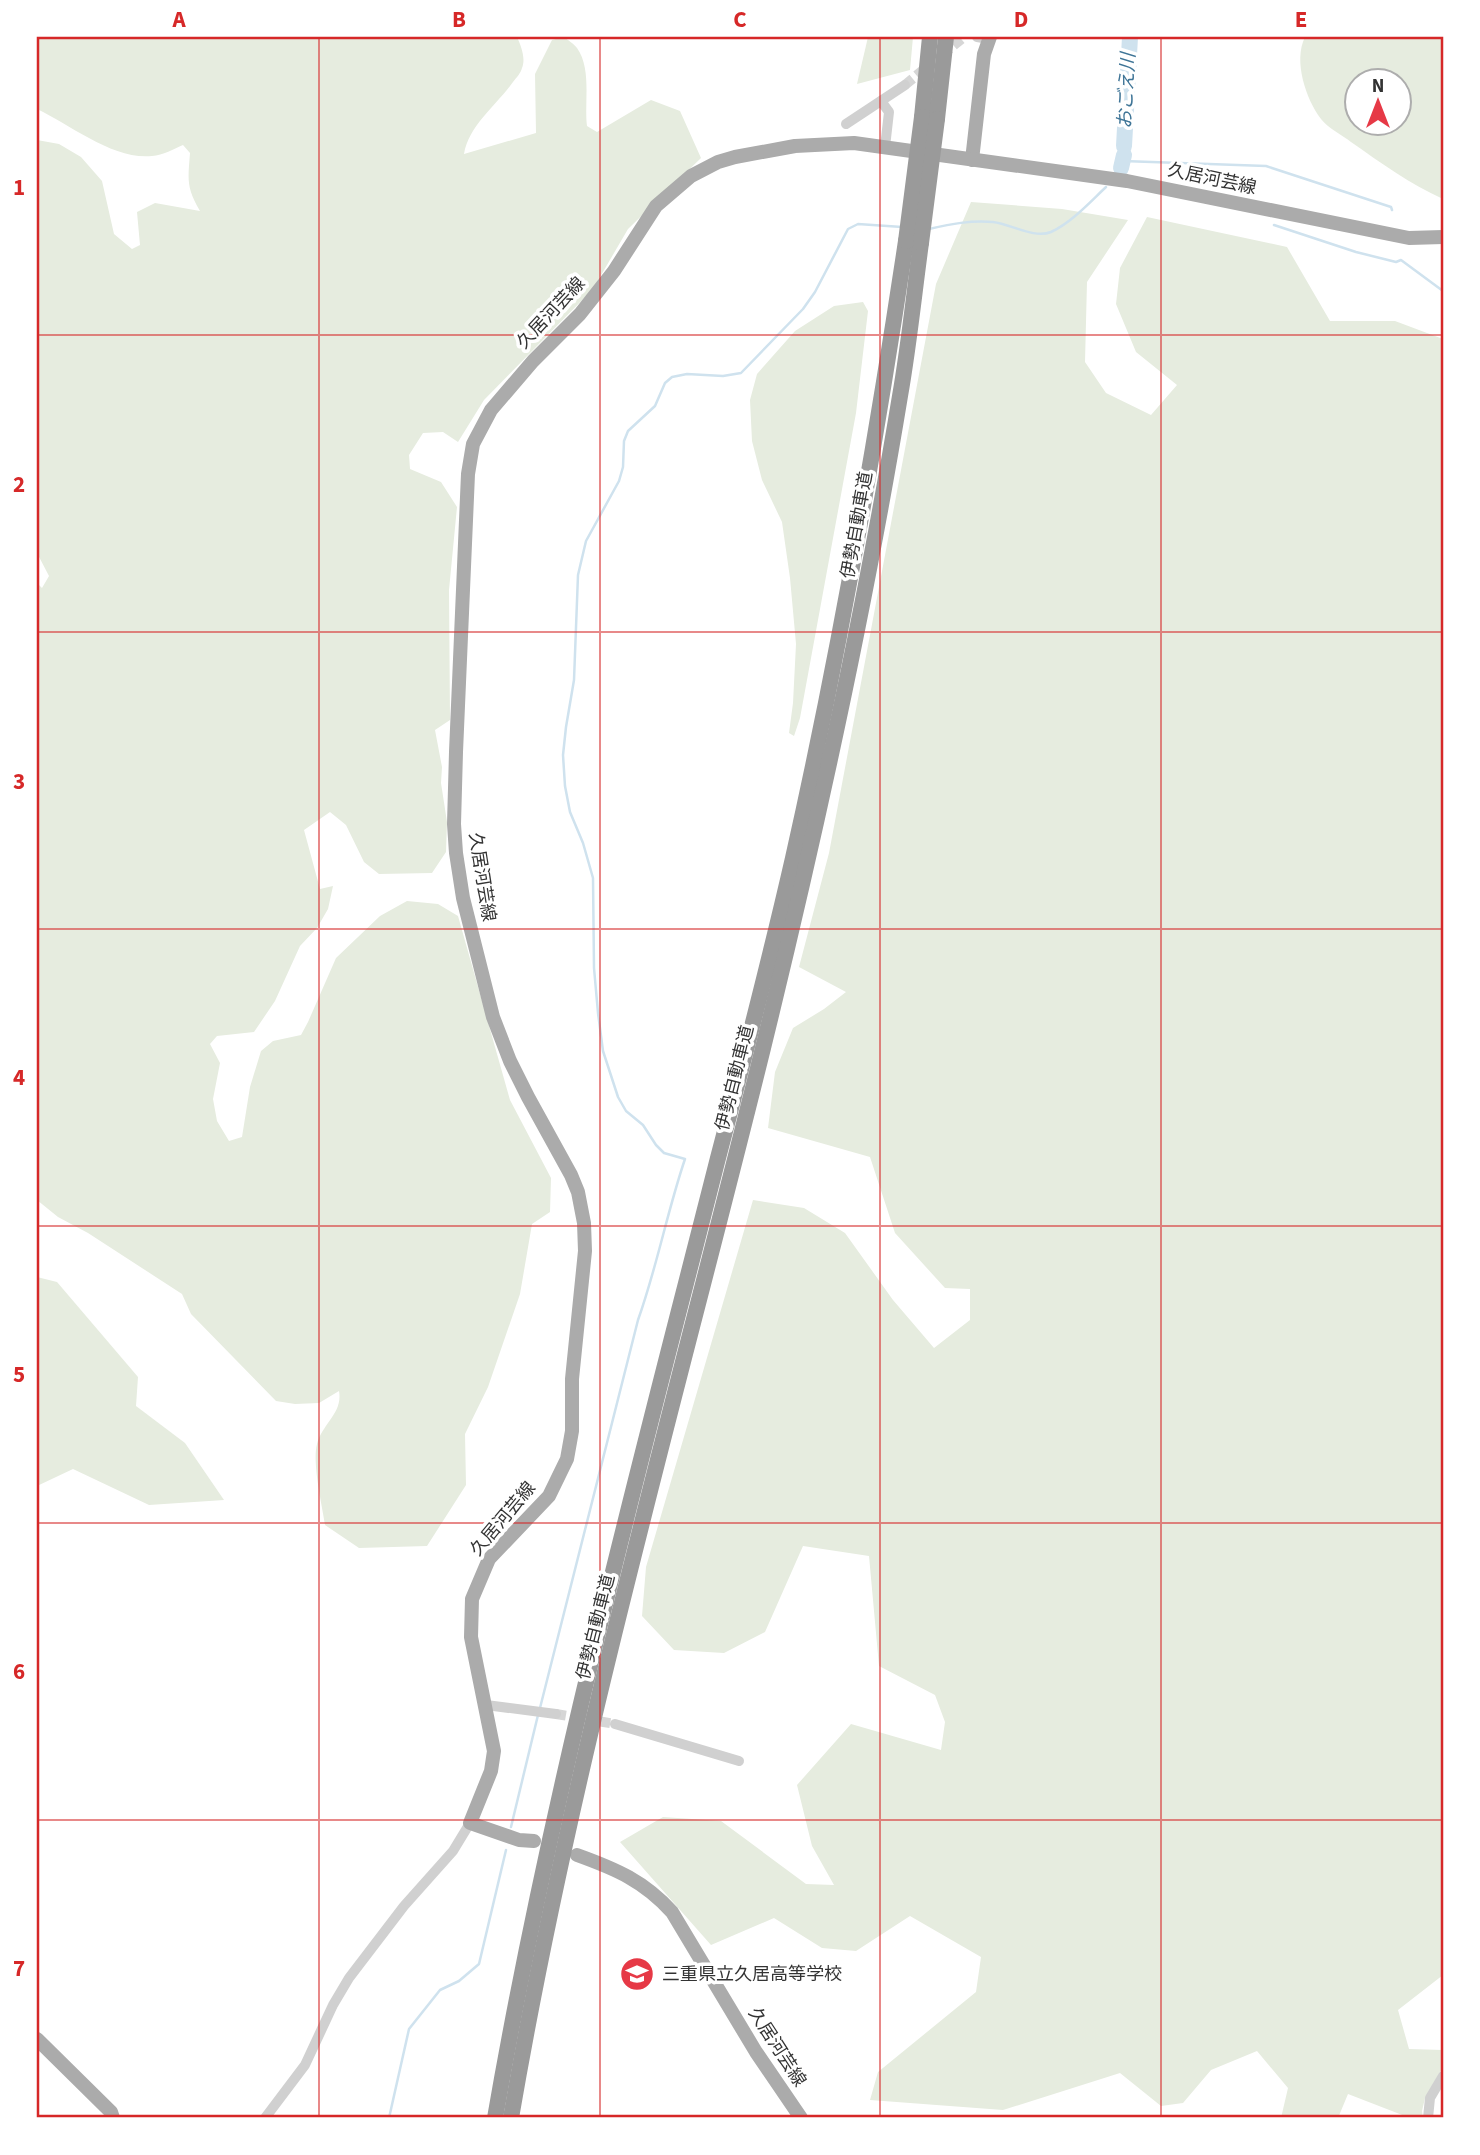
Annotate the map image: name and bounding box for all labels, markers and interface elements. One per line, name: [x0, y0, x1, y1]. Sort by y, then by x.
text: A: [171, 3, 186, 36]
text: B: [452, 3, 466, 36]
text: C: [733, 3, 747, 36]
text: D: [1014, 3, 1028, 36]
text: E: [1295, 3, 1307, 36]
water label: おごえ川: [1112, 50, 1143, 130]
north arrow: [1344, 66, 1414, 136]
text: N: [1372, 73, 1384, 100]
street label: 久居河芸線: [1165, 157, 1259, 201]
text: 1: [13, 171, 25, 204]
street label: 久居河芸線: [511, 272, 591, 354]
text: 2: [13, 468, 25, 501]
street label: 伊勢自動車道: [835, 470, 879, 580]
text: 3: [13, 765, 25, 798]
street label: 久居河芸線: [463, 831, 501, 923]
street label: 伊勢自動車道: [710, 1023, 760, 1133]
text: 4: [13, 1061, 25, 1094]
text: 5: [13, 1358, 25, 1391]
street label: 久居河芸線: [464, 1476, 542, 1562]
street label: 伊勢自動車道: [571, 1572, 621, 1682]
text: 6: [13, 1655, 25, 1688]
text: 7: [13, 1952, 25, 1985]
school or university icon: 三重県立久居高等学校: [618, 1955, 656, 1993]
place label: 三重県立久居高等学校: [662, 1962, 842, 1987]
street label: 久居河芸線: [742, 2002, 812, 2092]

